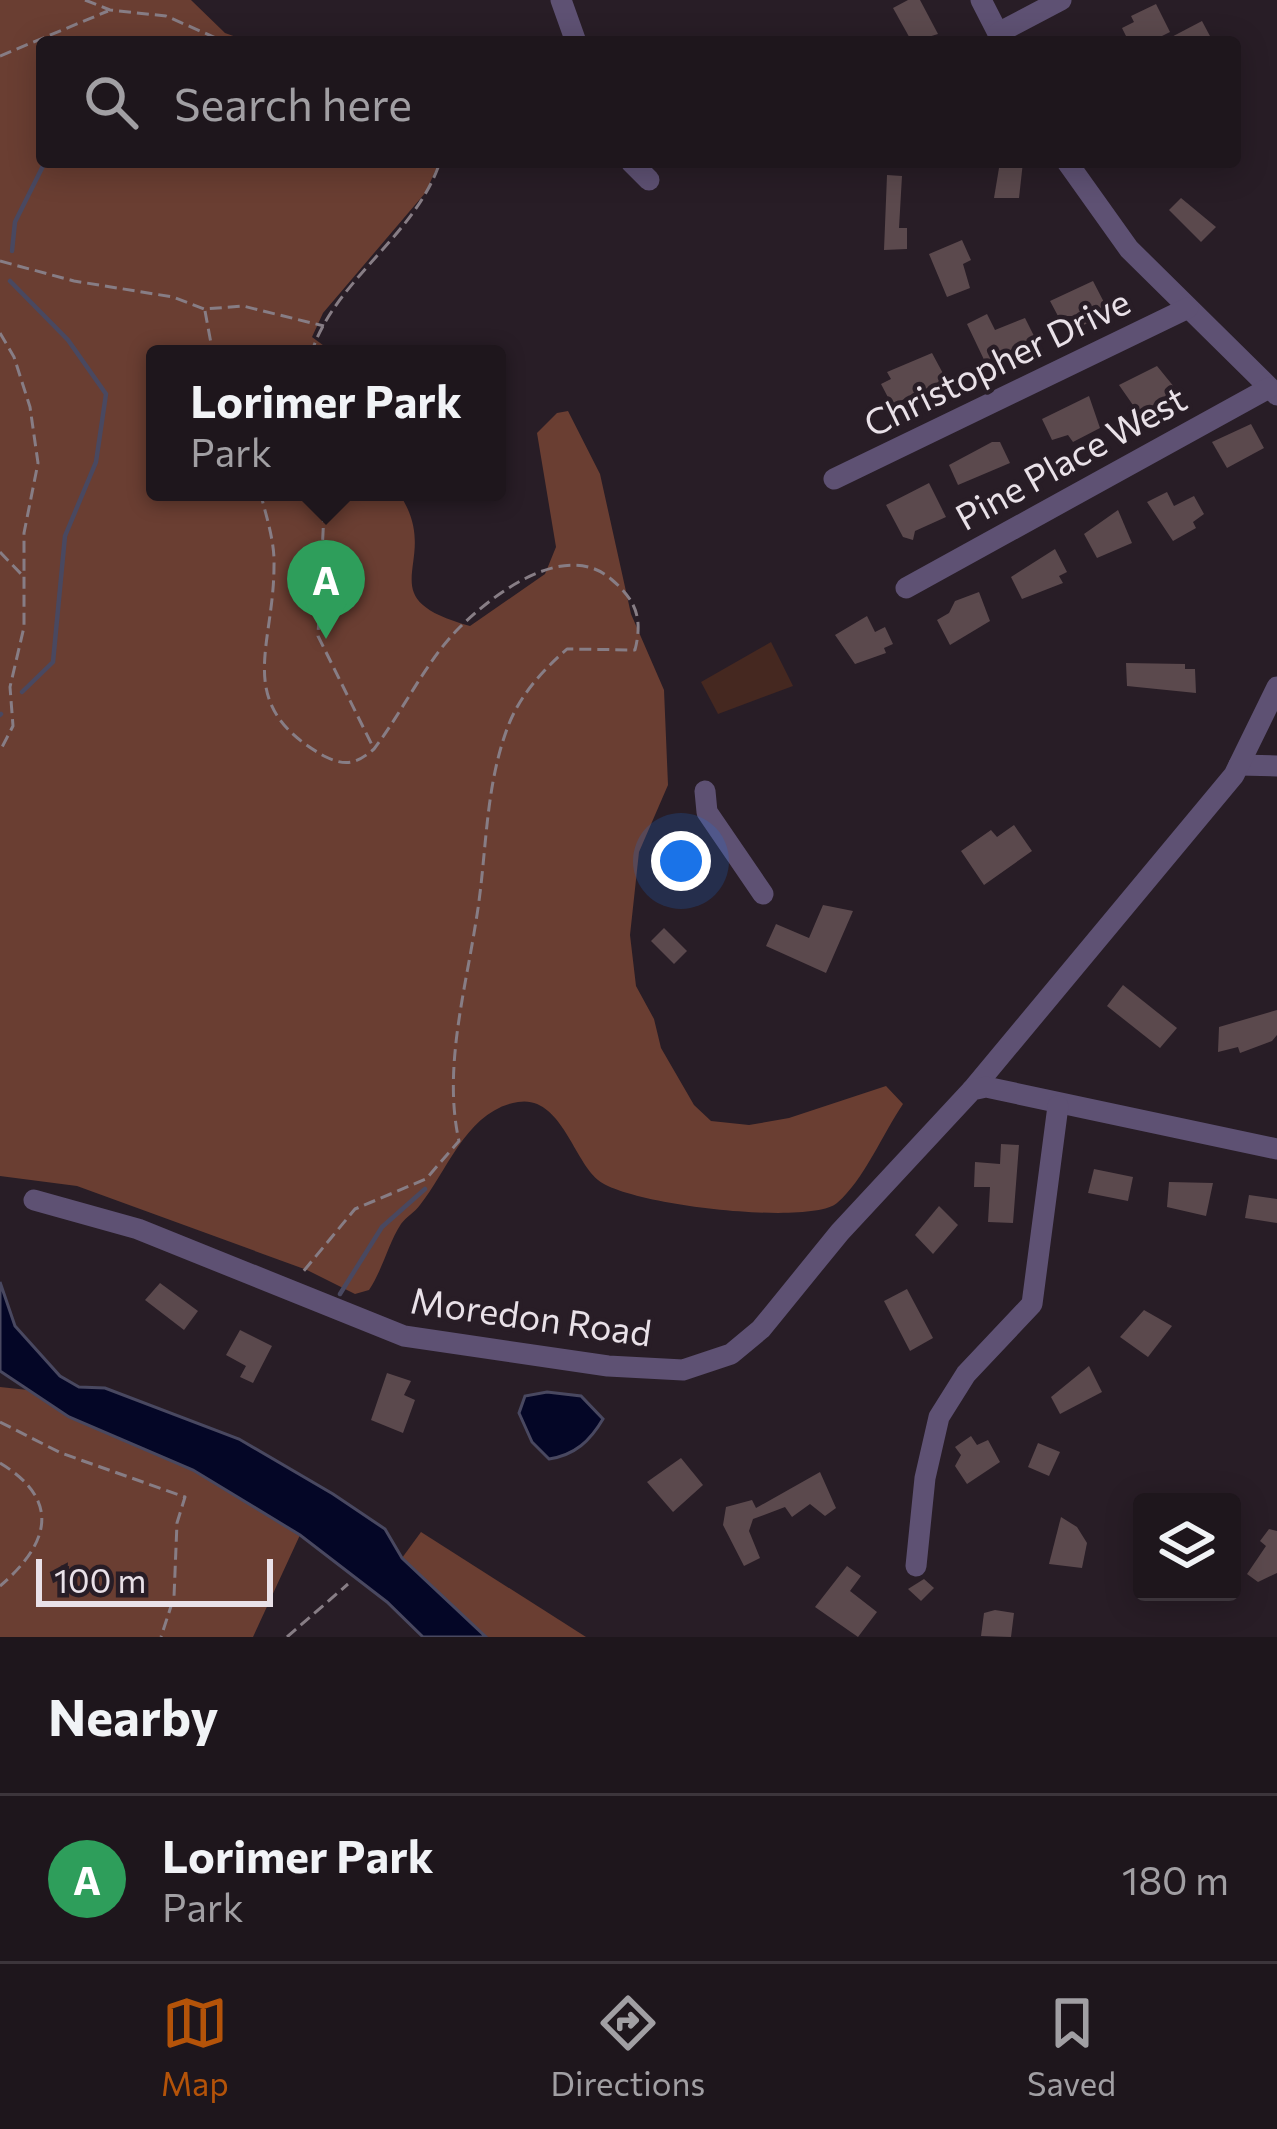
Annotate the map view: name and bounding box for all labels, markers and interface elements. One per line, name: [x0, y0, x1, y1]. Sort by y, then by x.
search box: [36, 36, 1241, 168]
icon: search: [78, 69, 144, 135]
text: Search here: [174, 75, 412, 130]
street label: Christopher Drive: [856, 278, 1136, 445]
popup: [146, 345, 506, 501]
text: Lorimer Park: [190, 372, 462, 427]
street label: Pine Place West: [947, 375, 1193, 538]
text: Park: [190, 427, 272, 475]
pin: A: [287, 540, 365, 639]
your location: [651, 831, 711, 891]
street label: Moredon Road: [408, 1276, 654, 1354]
map controls: [1133, 1493, 1241, 1601]
button: layers: [1133, 1493, 1241, 1601]
scale bar: [36, 1553, 273, 1606]
text: 100 m: [54, 1559, 146, 1600]
text: Nearby: [48, 1684, 218, 1747]
text: Lorimer Park: [162, 1827, 434, 1882]
text: A: [73, 1855, 101, 1903]
text: 180 m: [1122, 1855, 1229, 1903]
text: Park: [162, 1882, 244, 1930]
tab: Map: [161, 1990, 229, 2103]
tab: Directions: [551, 1990, 705, 2103]
tab: Saved: [1027, 1990, 1116, 2103]

